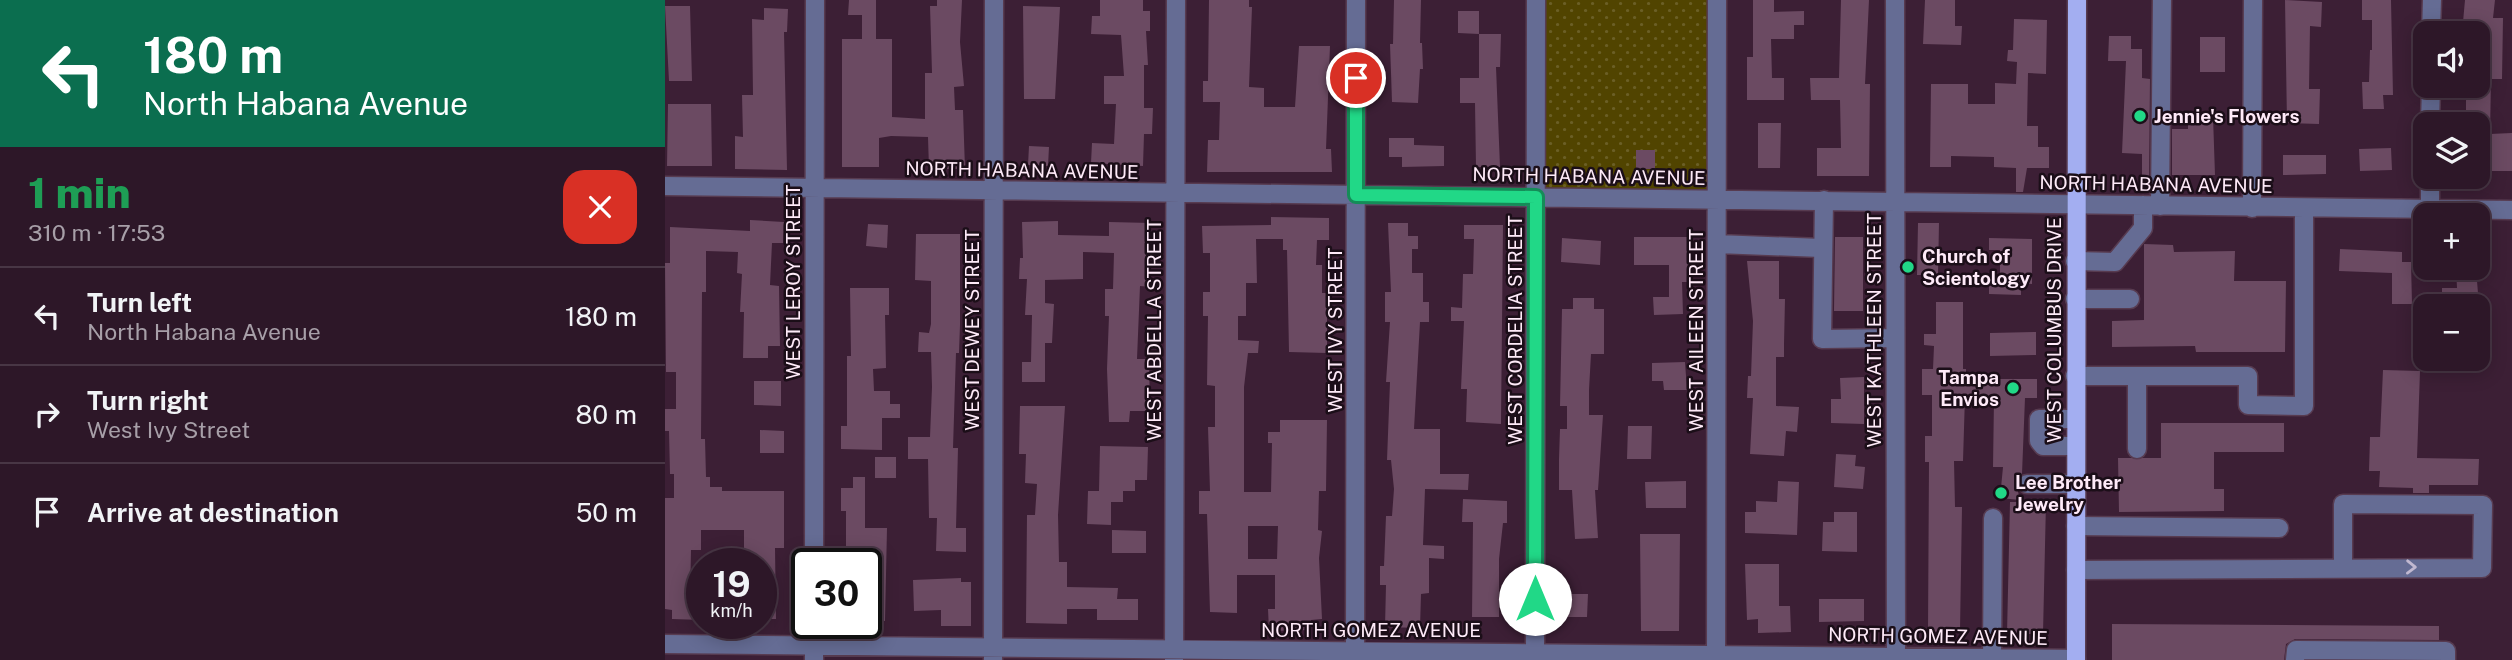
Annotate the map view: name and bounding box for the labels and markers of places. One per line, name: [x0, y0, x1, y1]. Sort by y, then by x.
pin: [1326, 48, 1386, 108]
place label: Jennie's Flowers: [2154, 105, 2299, 127]
marker: Jennie's Flowers: [2132, 108, 2148, 124]
place label: Church of Scientology: [1922, 245, 2030, 289]
marker: Church of Scientology: [1900, 259, 1916, 275]
place label: Tampa Envios: [1938, 366, 1999, 410]
marker: Tampa Envios: [2005, 380, 2021, 396]
place label: Lee Brother Jewelry: [2015, 471, 2121, 515]
marker: Lee Brother Jewelry: [1993, 485, 2009, 501]

